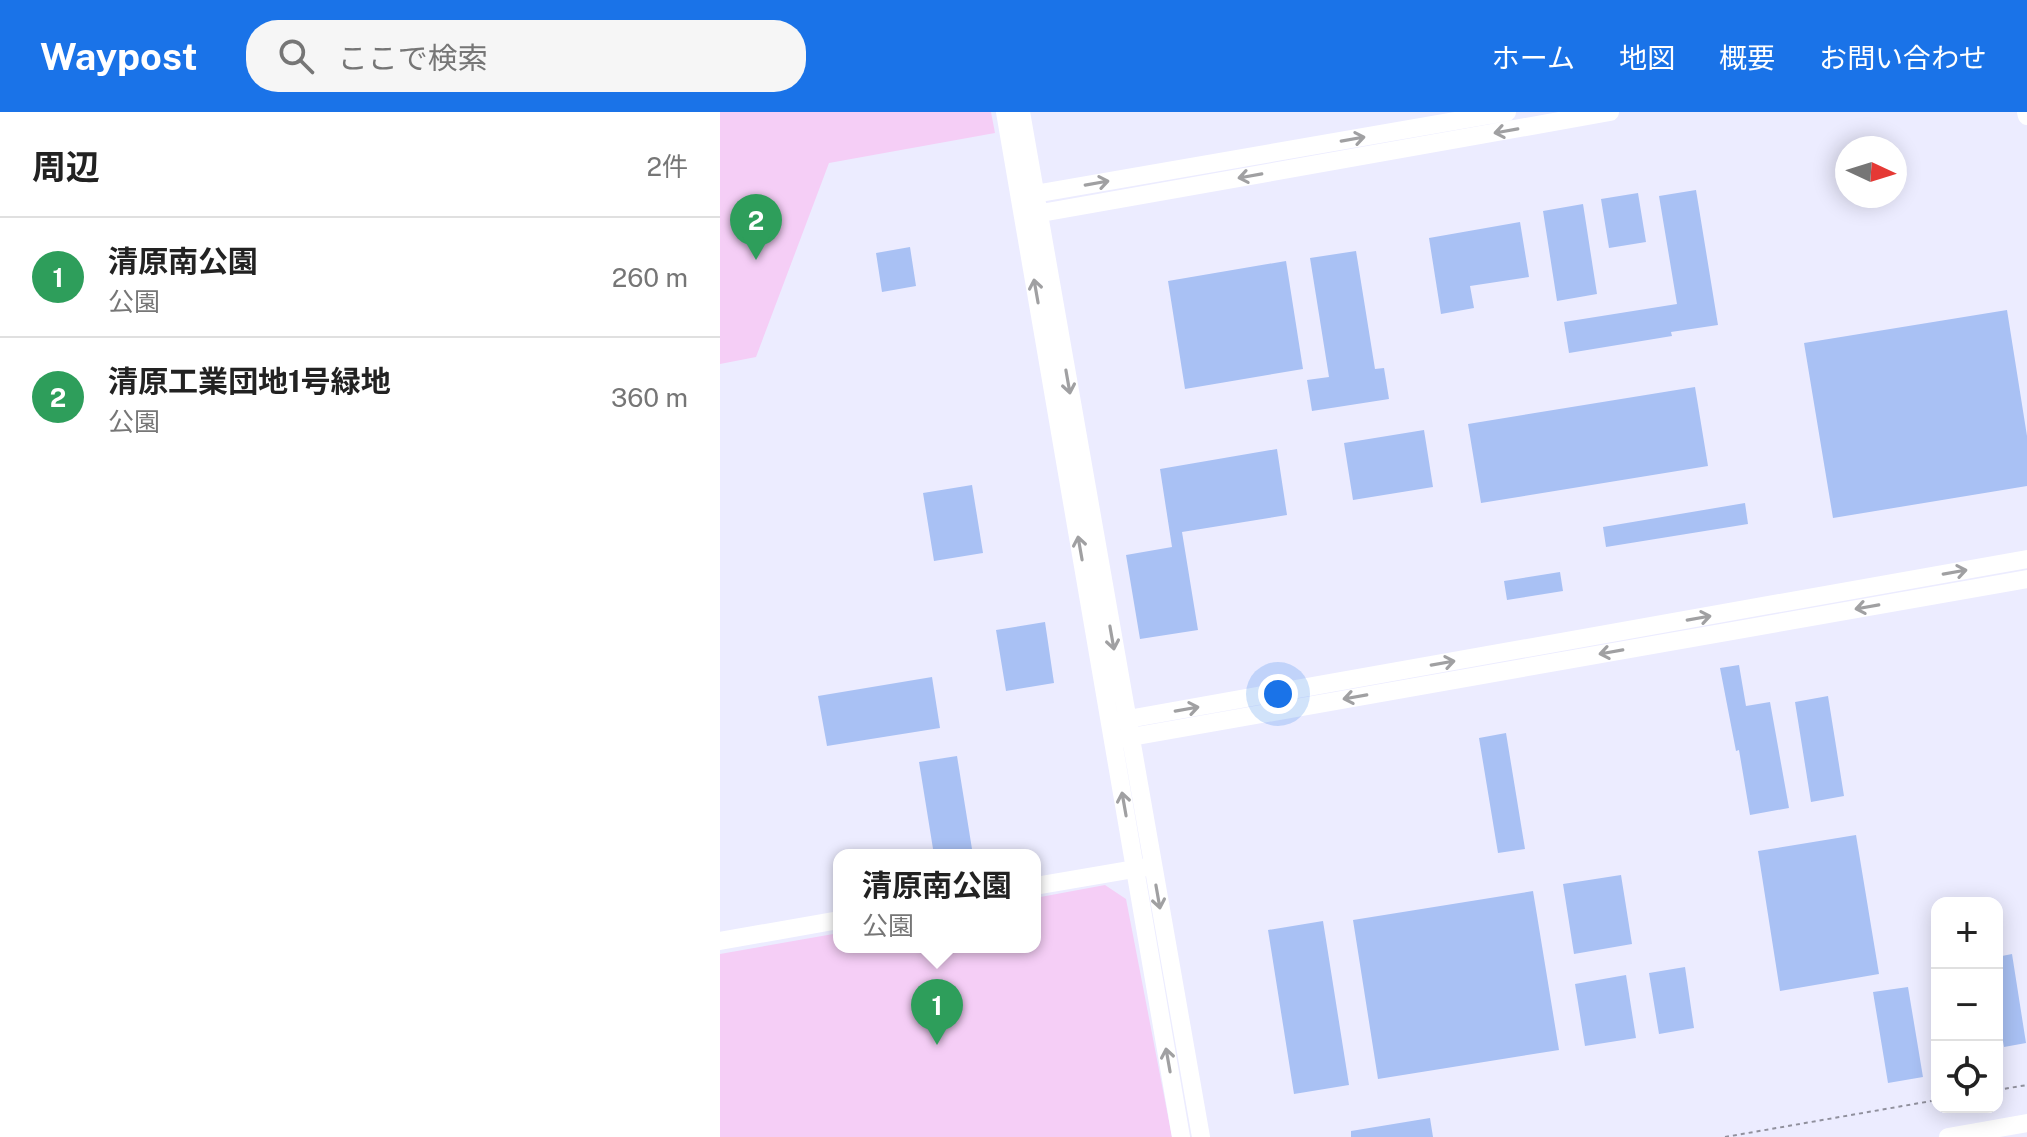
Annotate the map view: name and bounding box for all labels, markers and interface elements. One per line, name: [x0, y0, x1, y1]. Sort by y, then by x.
search box: [246, 20, 806, 92]
text: Waypost: [40, 34, 198, 79]
icon: search: [274, 34, 318, 78]
text: ここで検索: [338, 40, 488, 76]
text: ホーム: [1492, 41, 1575, 74]
text: 地図: [1619, 41, 1675, 74]
text: 概要: [1719, 41, 1775, 74]
text: お問い合わせ: [1819, 41, 1987, 74]
one-way arrow: [1493, 124, 1519, 139]
one-way arrow: [1340, 130, 1365, 145]
north arrow: [1835, 136, 1907, 208]
text: 周辺: [32, 147, 100, 187]
text: 2件: [647, 151, 688, 182]
one-way arrow: [1237, 169, 1263, 184]
one-way arrow: [1084, 175, 1109, 190]
pin: 2: [730, 194, 782, 260]
text: 清原南公園: [108, 243, 258, 279]
text: 1: [52, 262, 64, 293]
text: 260 m: [612, 262, 688, 293]
one-way arrow: [1028, 279, 1043, 304]
text: 公園: [108, 286, 160, 317]
text: 清原工業団地1号緑地: [108, 363, 391, 399]
one-way arrow: [1061, 369, 1076, 394]
text: 2: [50, 382, 66, 413]
text: 360 m: [611, 382, 688, 413]
text: 公園: [108, 406, 160, 437]
one-way arrow: [1072, 535, 1087, 561]
one-way arrow: [1941, 563, 1967, 578]
one-way arrow: [1855, 601, 1881, 616]
one-way arrow: [1685, 609, 1711, 624]
one-way arrow: [1106, 625, 1121, 650]
one-way arrow: [1599, 646, 1625, 661]
one-way arrow: [1429, 655, 1455, 670]
your location: [1258, 674, 1298, 714]
one-way arrow: [1343, 691, 1369, 706]
one-way arrow: [1173, 700, 1199, 715]
one-way arrow: [1116, 792, 1131, 817]
popup: [833, 849, 1041, 953]
text: 清原南公園: [862, 867, 1012, 903]
one-way arrow: [1151, 883, 1166, 909]
map controls: [1931, 897, 2003, 1113]
button: +: [1931, 897, 2003, 969]
text: 公園: [862, 910, 914, 941]
button: −: [1931, 969, 2003, 1041]
pin: 1: [911, 979, 963, 1045]
button: locate: [1931, 1041, 2003, 1113]
one-way arrow: [1159, 1048, 1174, 1073]

